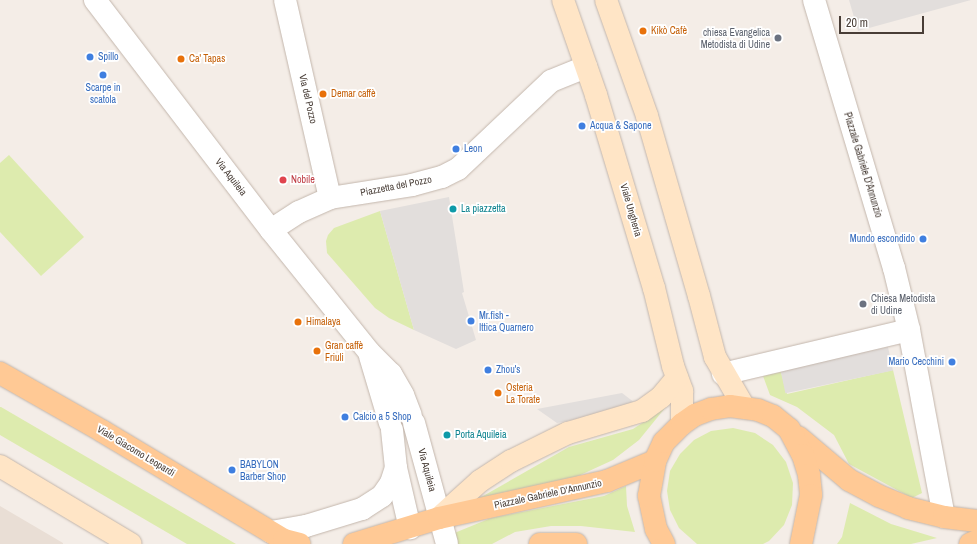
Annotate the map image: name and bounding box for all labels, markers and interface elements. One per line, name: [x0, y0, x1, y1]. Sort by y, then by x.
scale bar: [841, 8, 926, 34]
text: 20 m: [846, 15, 868, 31]
place label: Kikò Cafè: [651, 25, 687, 37]
marker: Kikò Cafè: [638, 26, 648, 36]
place label: chiesa Evangelica Metodista di Udine: [701, 26, 770, 50]
marker: chiesa Evangelica Metodista di Udine: [773, 33, 783, 43]
place label: Spillo: [98, 51, 119, 63]
marker: Spillo: [85, 52, 95, 62]
place label: Ca' Tapas: [189, 53, 225, 65]
marker: Ca' Tapas: [176, 54, 186, 64]
marker: Scarpe in scatola: [98, 70, 108, 80]
street label: Via del Pozzo: [296, 73, 320, 125]
place label: Scarpe in scatola: [85, 81, 121, 104]
place label: Demar caffè: [331, 88, 376, 100]
marker: Demar caffè: [318, 89, 328, 99]
street label: Piazzale Gabriele D'Annunzio: [841, 111, 885, 219]
place label: Acqua & Sapone: [590, 120, 652, 132]
marker: Acqua & Sapone: [577, 121, 587, 131]
place label: Leon: [464, 143, 482, 155]
marker: Leon: [451, 144, 461, 154]
street label: Via Aquileia: [213, 156, 249, 198]
street label: Piazzetta del Pozzo: [359, 173, 433, 199]
place label: Nobile: [291, 174, 315, 186]
marker: Nobile: [278, 175, 288, 185]
street label: Viale Ungheria: [618, 182, 644, 238]
place label: La piazzetta: [461, 203, 506, 215]
marker: La piazzetta: [448, 204, 458, 214]
place label: Mundo escondido: [850, 233, 915, 245]
marker: Mundo escondido: [918, 234, 928, 244]
place label: Chiesa Metodista di Udine: [871, 292, 935, 316]
marker: Chiesa Metodista di Udine: [858, 299, 868, 309]
place label: Mr.fish - Ittica Quarnero: [479, 309, 534, 332]
place label: Himalaya: [306, 316, 341, 328]
marker: Mr.fish - Ittica Quarnero: [466, 316, 476, 326]
marker: Himalaya: [293, 317, 303, 327]
place label: Gran caffè Friuli: [325, 339, 363, 362]
marker: Gran caffè Friuli: [312, 346, 322, 356]
place label: Mario Cecchini: [888, 356, 944, 368]
marker: Mario Cecchini: [947, 357, 957, 367]
place label: Zhou's: [496, 364, 520, 376]
marker: Zhou's: [483, 365, 493, 375]
place label: Osteria La Torate: [506, 381, 540, 404]
marker: Osteria La Torate: [493, 388, 503, 398]
place label: Calcio a 5 Shop: [353, 411, 411, 423]
marker: Calcio a 5 Shop: [340, 412, 350, 422]
street label: Viale Giacomo Leopardi: [95, 423, 177, 479]
place label: Porta Aquileia: [455, 429, 507, 441]
marker: Porta Aquileia: [442, 430, 452, 440]
street label: Via Aquileia: [415, 447, 439, 493]
place label: BABYLON Barber Shop: [240, 458, 286, 482]
marker: BABYLON Barber Shop: [227, 465, 237, 475]
street label: Piazzale Gabriele D'Annunzio: [493, 477, 603, 511]

